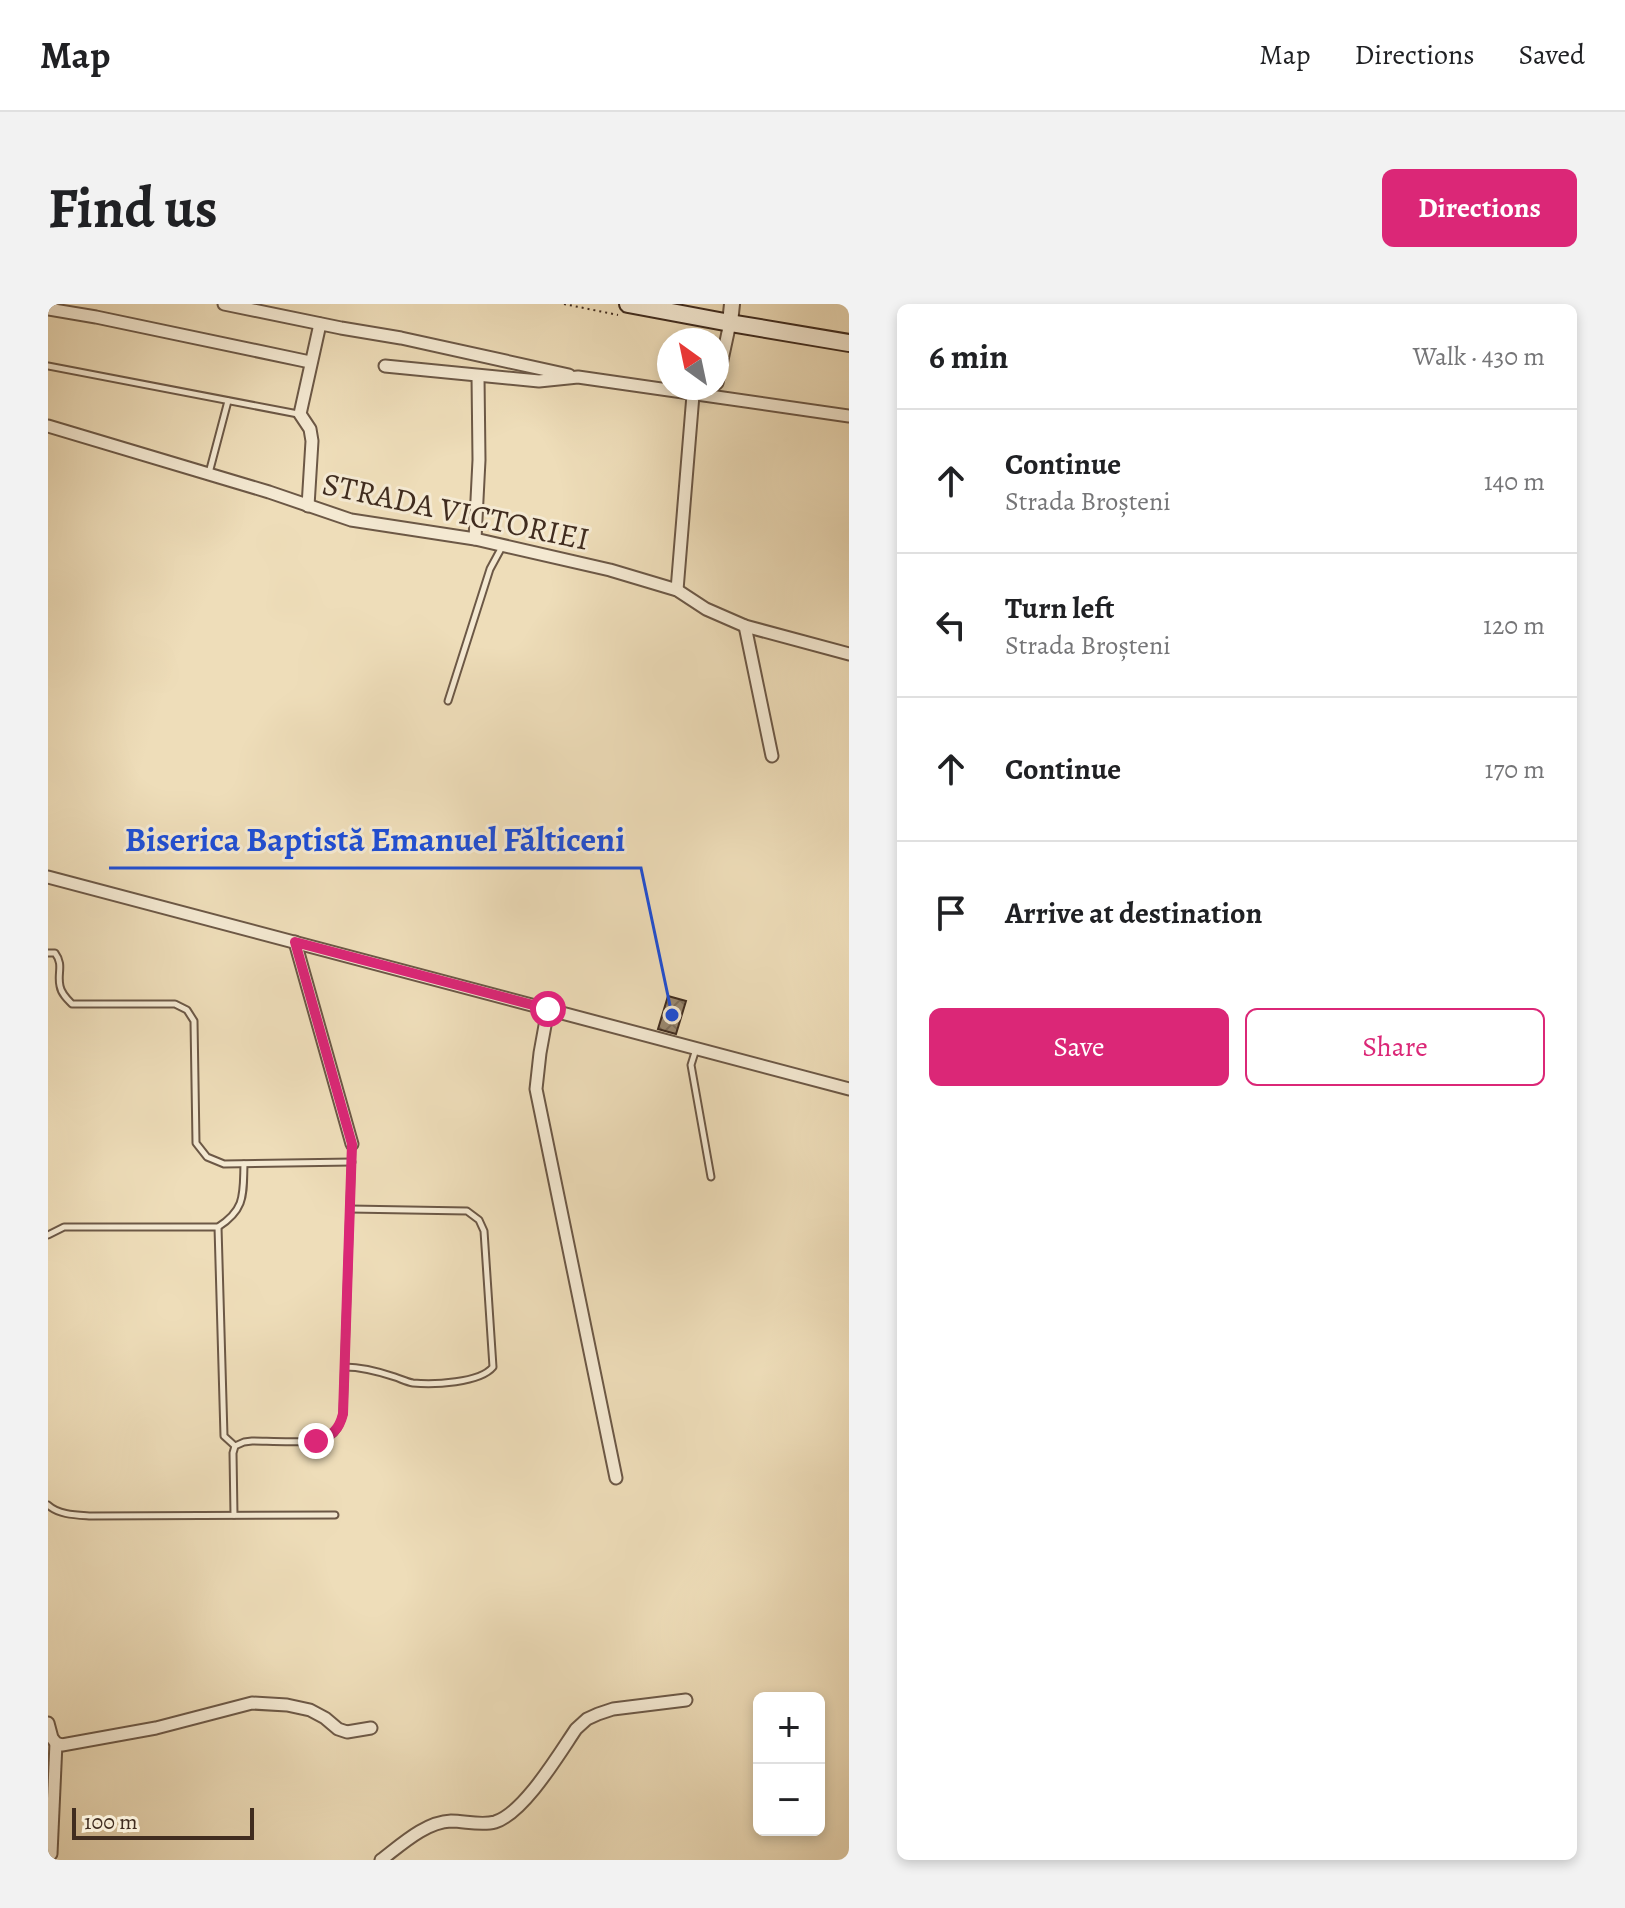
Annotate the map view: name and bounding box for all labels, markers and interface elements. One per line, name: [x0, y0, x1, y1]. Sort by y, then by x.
text: Map: [40, 29, 110, 81]
text: Map: [1259, 36, 1310, 74]
text: Directions: [1354, 36, 1475, 74]
text: Saved: [1519, 36, 1585, 74]
button: Directions: [1382, 169, 1577, 247]
text: Find us: [48, 170, 218, 246]
north arrow: [657, 328, 729, 400]
text: 6 min: [929, 333, 1008, 380]
text: Walk · 430 m: [1413, 339, 1545, 374]
text: Continue: [1005, 444, 1121, 484]
icon: ahead: [929, 459, 973, 503]
street label: STRADA VICTORIEI: [319, 461, 593, 561]
text: 140 m: [1484, 464, 1545, 499]
text: Strada Broșteni: [1005, 484, 1171, 519]
text: Turn left: [1005, 588, 1114, 628]
icon: left: [929, 603, 973, 647]
text: 120 m: [1483, 608, 1545, 643]
text: Strada Broșteni: [1005, 628, 1171, 663]
icon: ahead: [929, 747, 973, 791]
text: Continue: [1005, 749, 1121, 789]
text: 170 m: [1485, 752, 1545, 787]
callout: Biserica Baptistă Emanuel Fălticeni: [109, 810, 641, 868]
text: Biserica Baptistă Emanuel Fălticeni: [125, 816, 625, 863]
icon: arrive: [929, 891, 973, 935]
text: Arrive at destination: [1005, 893, 1262, 933]
route start: [530, 991, 566, 1027]
button: Save: [929, 1008, 1229, 1086]
button: Share: [1245, 1008, 1545, 1086]
route end: [298, 1423, 334, 1459]
map controls: [753, 1692, 825, 1836]
button: +: [753, 1692, 825, 1764]
button: −: [753, 1764, 825, 1836]
scale bar: [72, 1804, 254, 1840]
text: 100 m: [84, 1807, 138, 1837]

